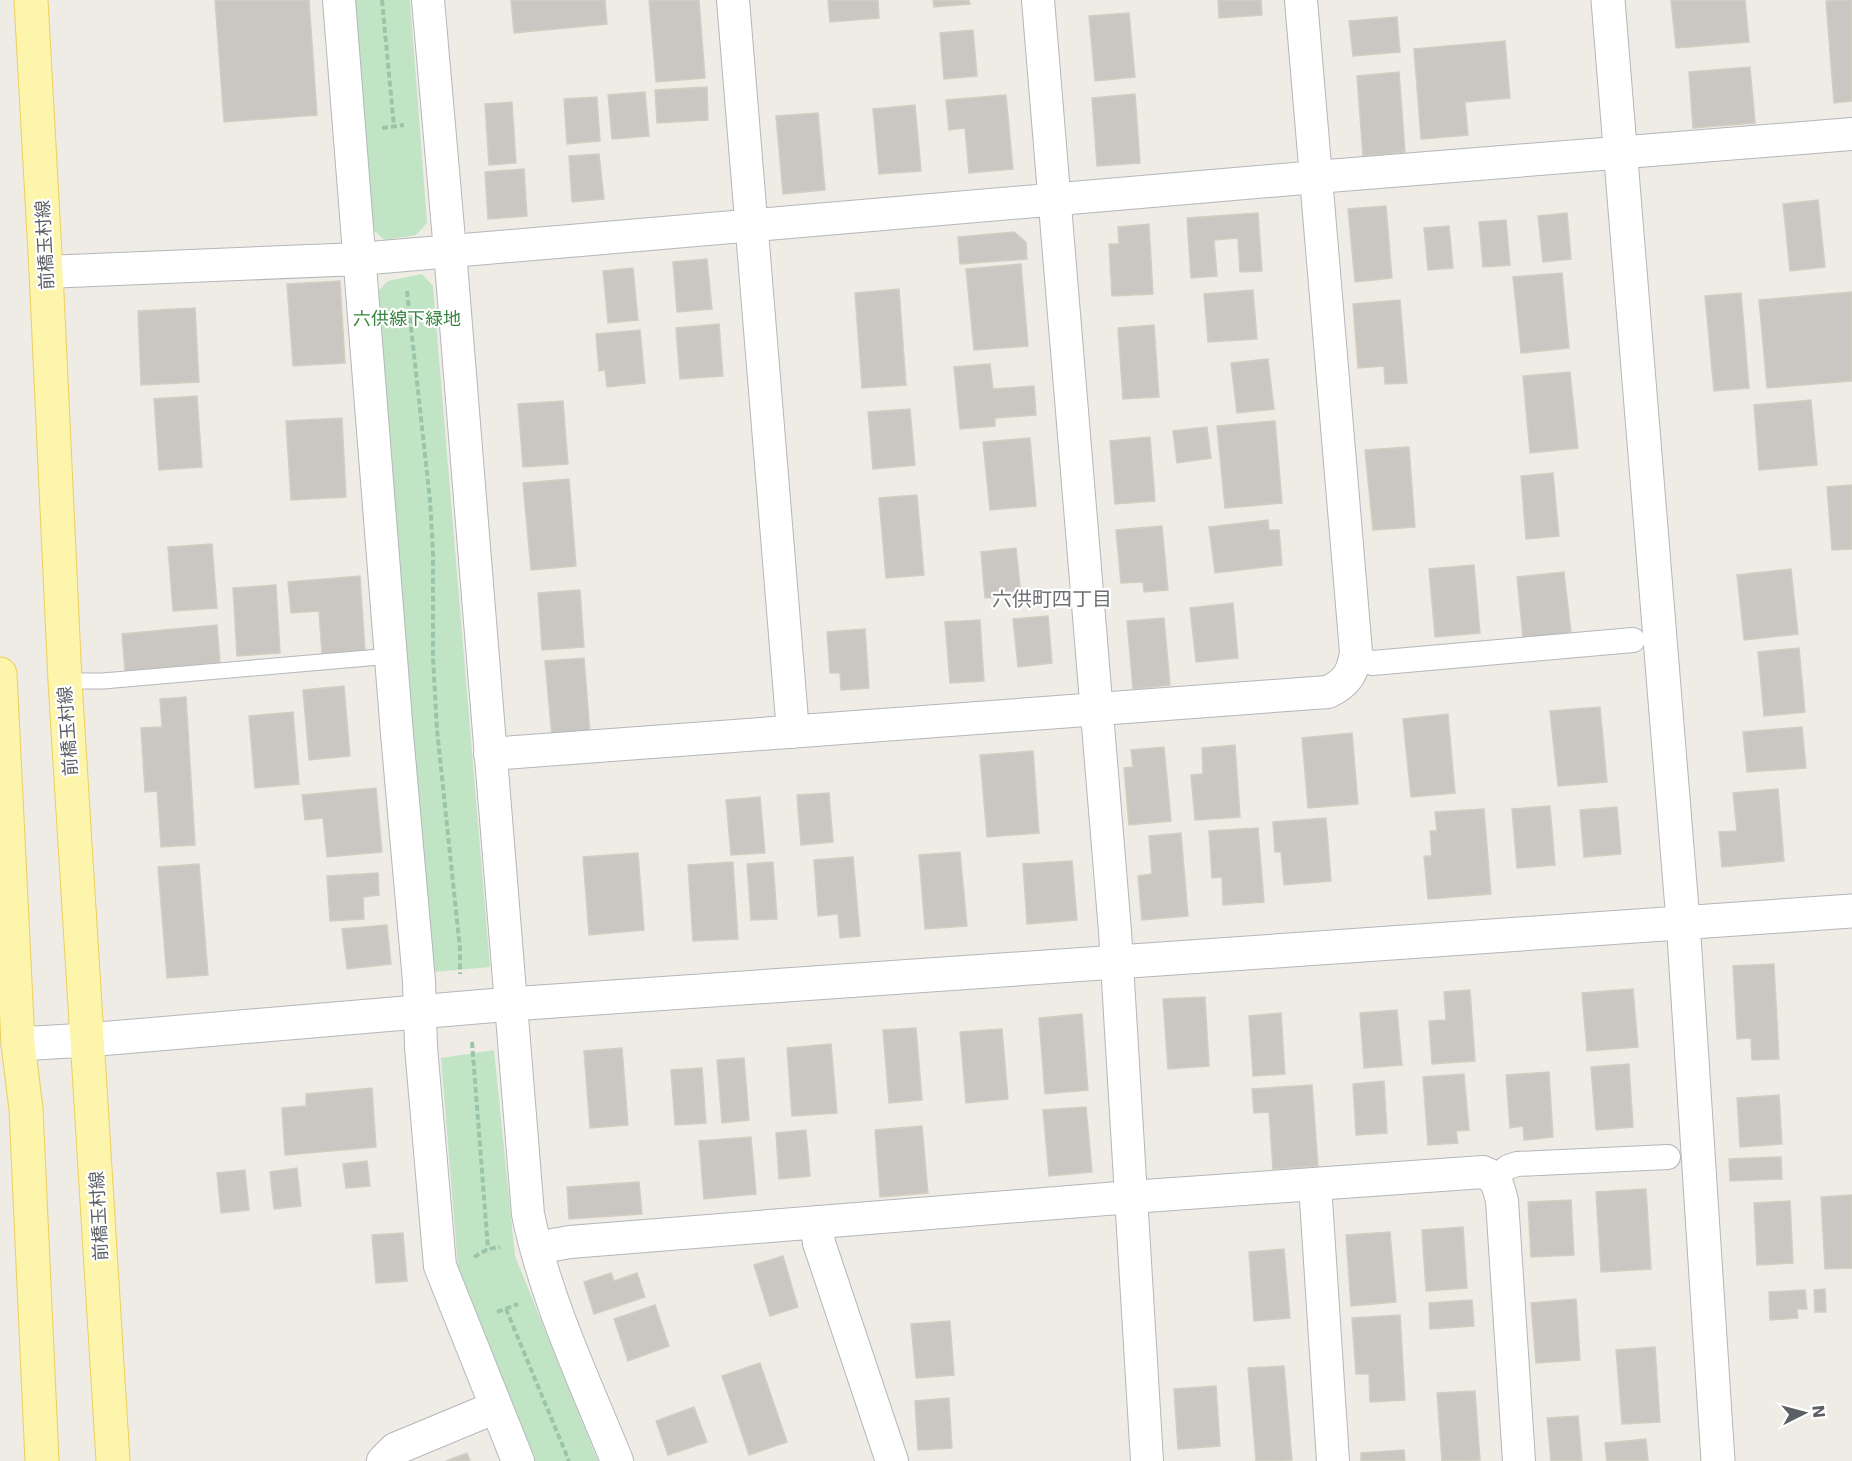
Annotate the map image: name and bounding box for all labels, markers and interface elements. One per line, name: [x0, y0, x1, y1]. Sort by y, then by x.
street label: 前橋玉村線: [32, 200, 57, 291]
park label: 六供線下緑地: [353, 308, 461, 329]
district label: 六供町四丁目: [992, 587, 1112, 611]
street label: 前橋玉村線: [54, 685, 81, 777]
street label: 前橋玉村線: [86, 1171, 111, 1262]
north arrow: [1774, 1383, 1834, 1443]
text: N: [1808, 1404, 1829, 1419]

